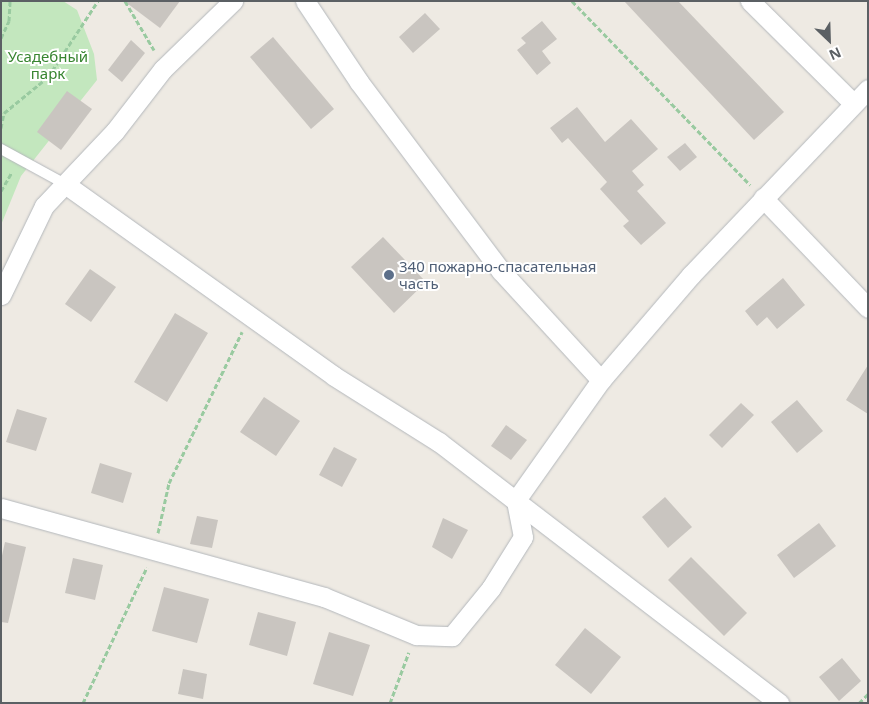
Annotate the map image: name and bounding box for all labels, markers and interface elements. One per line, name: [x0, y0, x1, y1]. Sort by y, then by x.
north arrow: [804, 15, 854, 65]
text: N: [826, 43, 844, 65]
park label: Усадебный парк: [8, 47, 88, 82]
place label: 340 пожарно-спасательная часть: [399, 257, 597, 292]
marker: 340 пожарно-спасательная часть: [383, 269, 395, 281]

